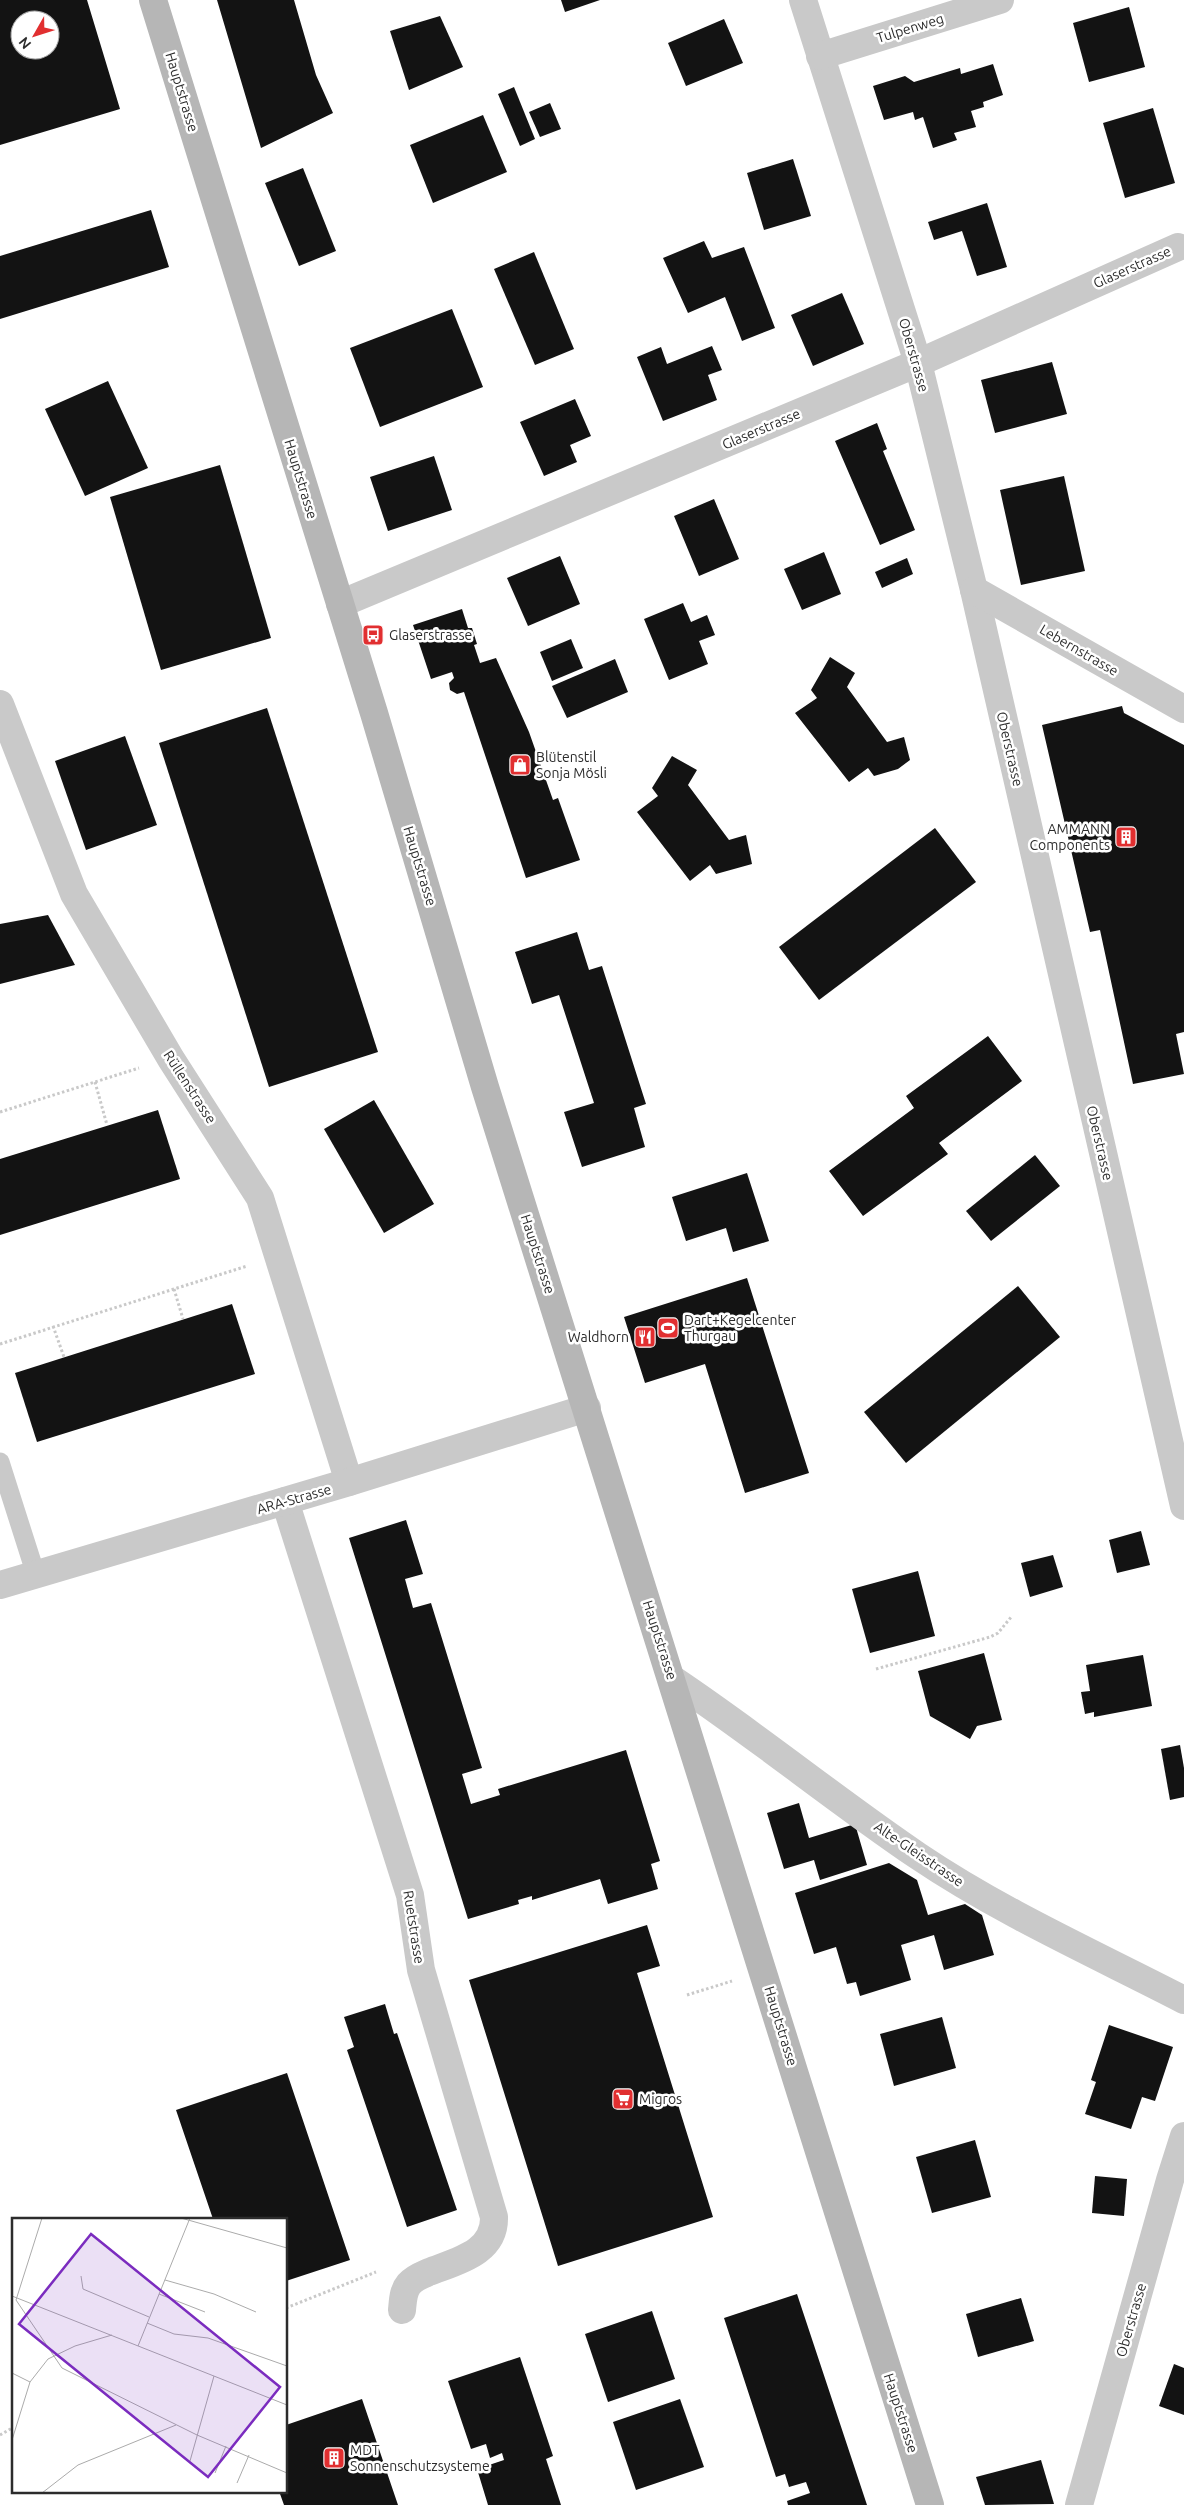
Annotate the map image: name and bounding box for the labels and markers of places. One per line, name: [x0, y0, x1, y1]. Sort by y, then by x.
bus stop icon: Glaserstrasse: [361, 623, 385, 647]
place label: Glaserstrasse: [389, 627, 472, 643]
place label: Blütenstil Sonja Mösli: [536, 749, 607, 781]
shop icon: Blütenstil Sonja Mösli: [508, 753, 532, 777]
place label: AMMANN Components: [1029, 821, 1110, 853]
building icon: AMMANN Components: [1114, 825, 1138, 849]
place label: Dart+Kegelcenter Thurgau: [684, 1312, 797, 1344]
sports icon: Dart+Kegelcenter Thurgau: [656, 1316, 680, 1340]
restaurant icon: Waldhorn: [633, 1325, 657, 1349]
place label: Waldhorn: [568, 1329, 629, 1345]
supermarket icon: Migros: [611, 2087, 635, 2111]
place label: Migros: [639, 2091, 682, 2107]
place label: MDT Sonnenschutzsysteme: [350, 2442, 490, 2474]
building icon: MDT Sonnenschutzsysteme: [322, 2446, 346, 2470]

